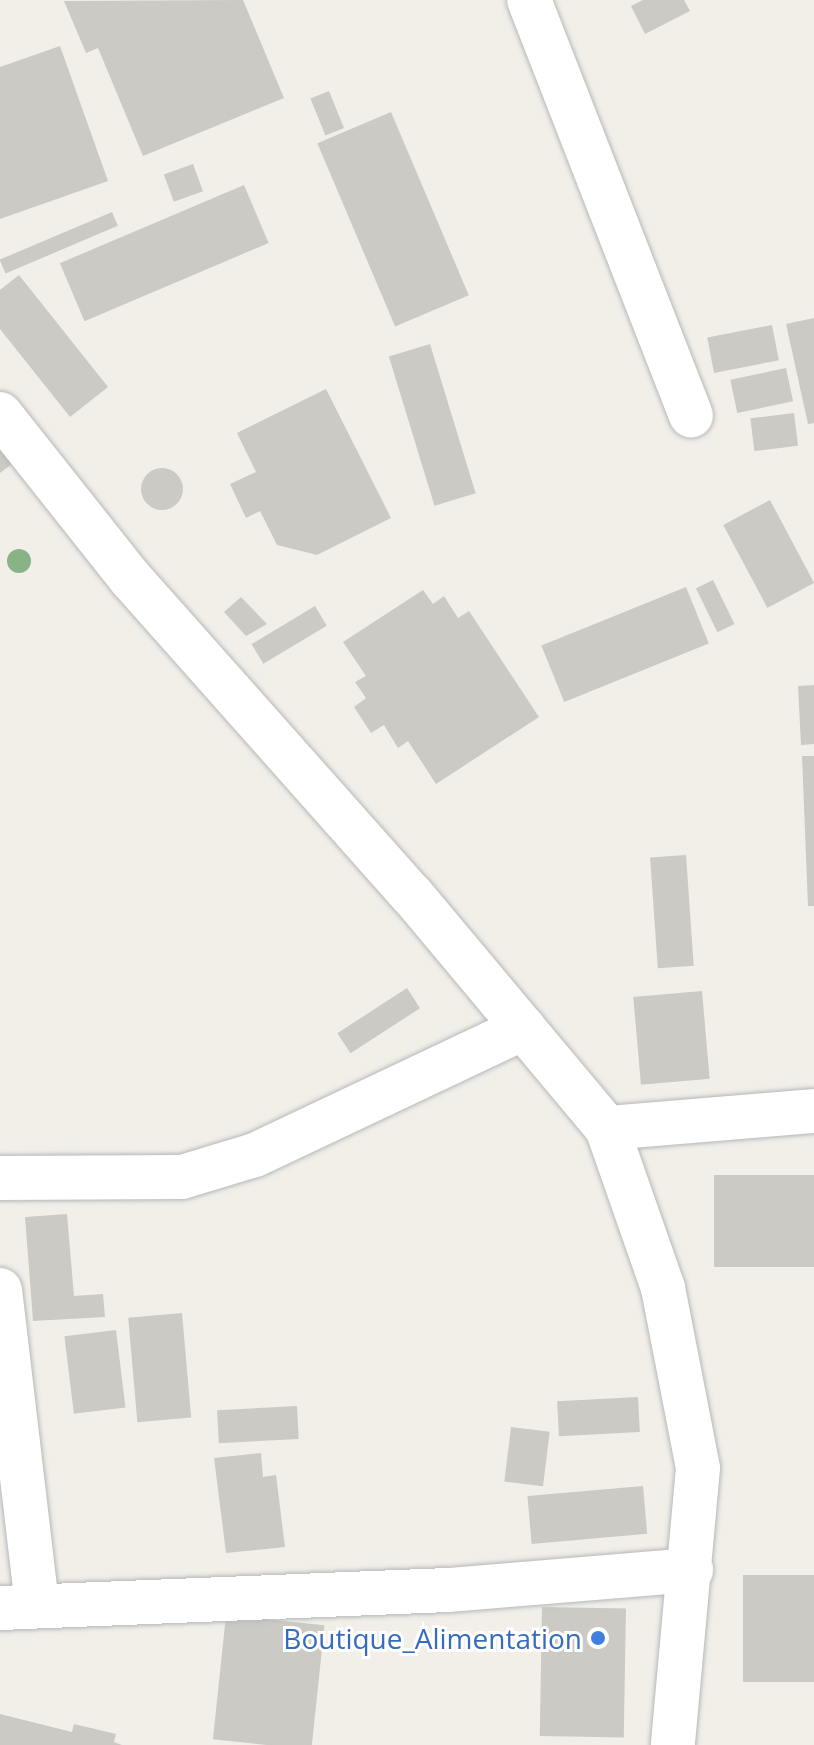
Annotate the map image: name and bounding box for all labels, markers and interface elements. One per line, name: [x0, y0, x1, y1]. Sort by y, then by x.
place label: Boutique_Alimentation: [283, 1621, 582, 1655]
marker: Boutique_Alimentation: [589, 1629, 607, 1647]

